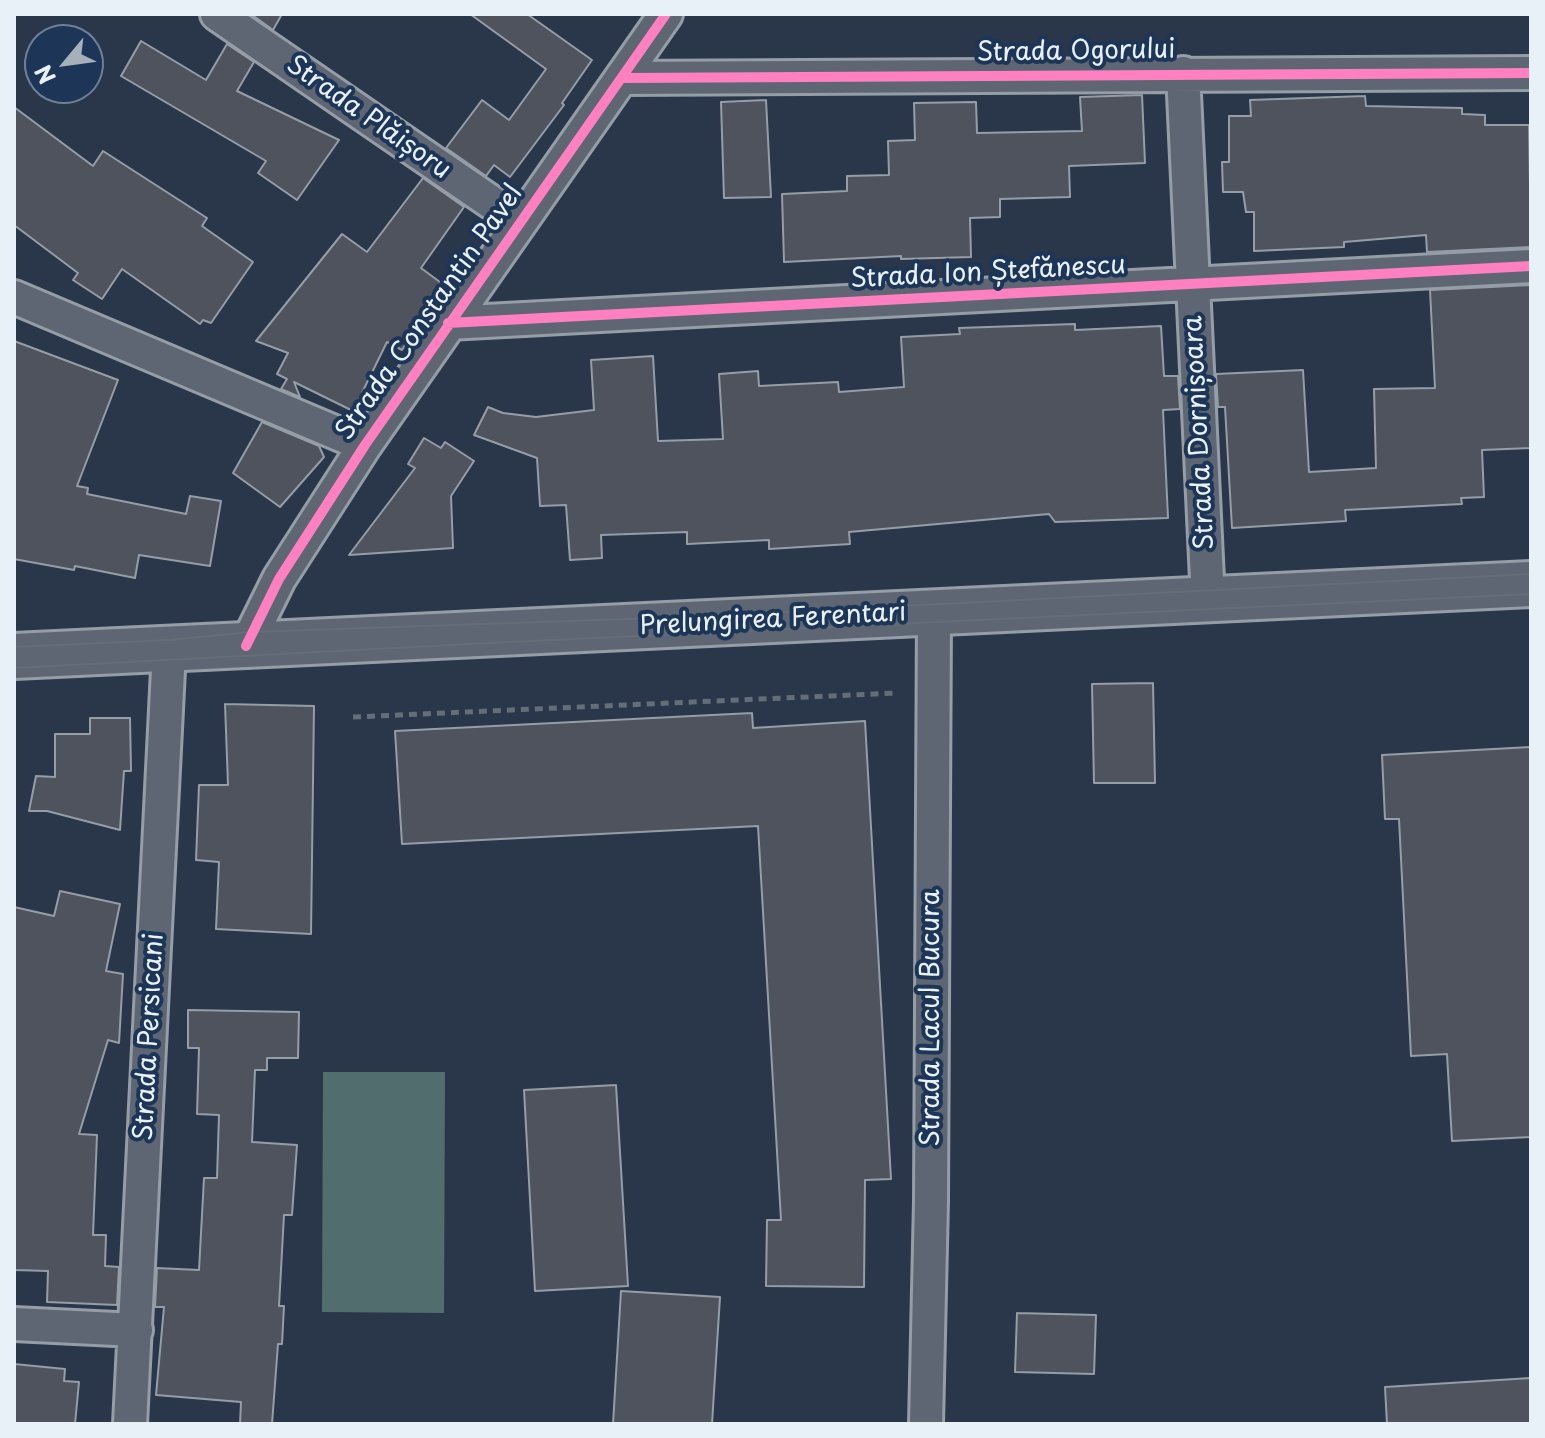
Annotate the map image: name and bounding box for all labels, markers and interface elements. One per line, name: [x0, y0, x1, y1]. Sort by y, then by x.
north arrow: [24, 24, 104, 104]
street label: Strada Ogorului: [976, 35, 1176, 69]
street label: Strada Plăișoru: [280, 50, 456, 186]
text: N: [26, 59, 63, 91]
street label: Strada Constantin Pavel: [330, 179, 530, 447]
street label: Strada Ion Ștefănescu: [849, 250, 1127, 296]
street label: Strada Dornișoara: [1178, 315, 1222, 551]
street label: Prelungirea Ferentari: [639, 597, 907, 643]
street label: Strada Lacul Bucura: [916, 889, 948, 1147]
street label: Strada Persicani: [129, 932, 171, 1142]

